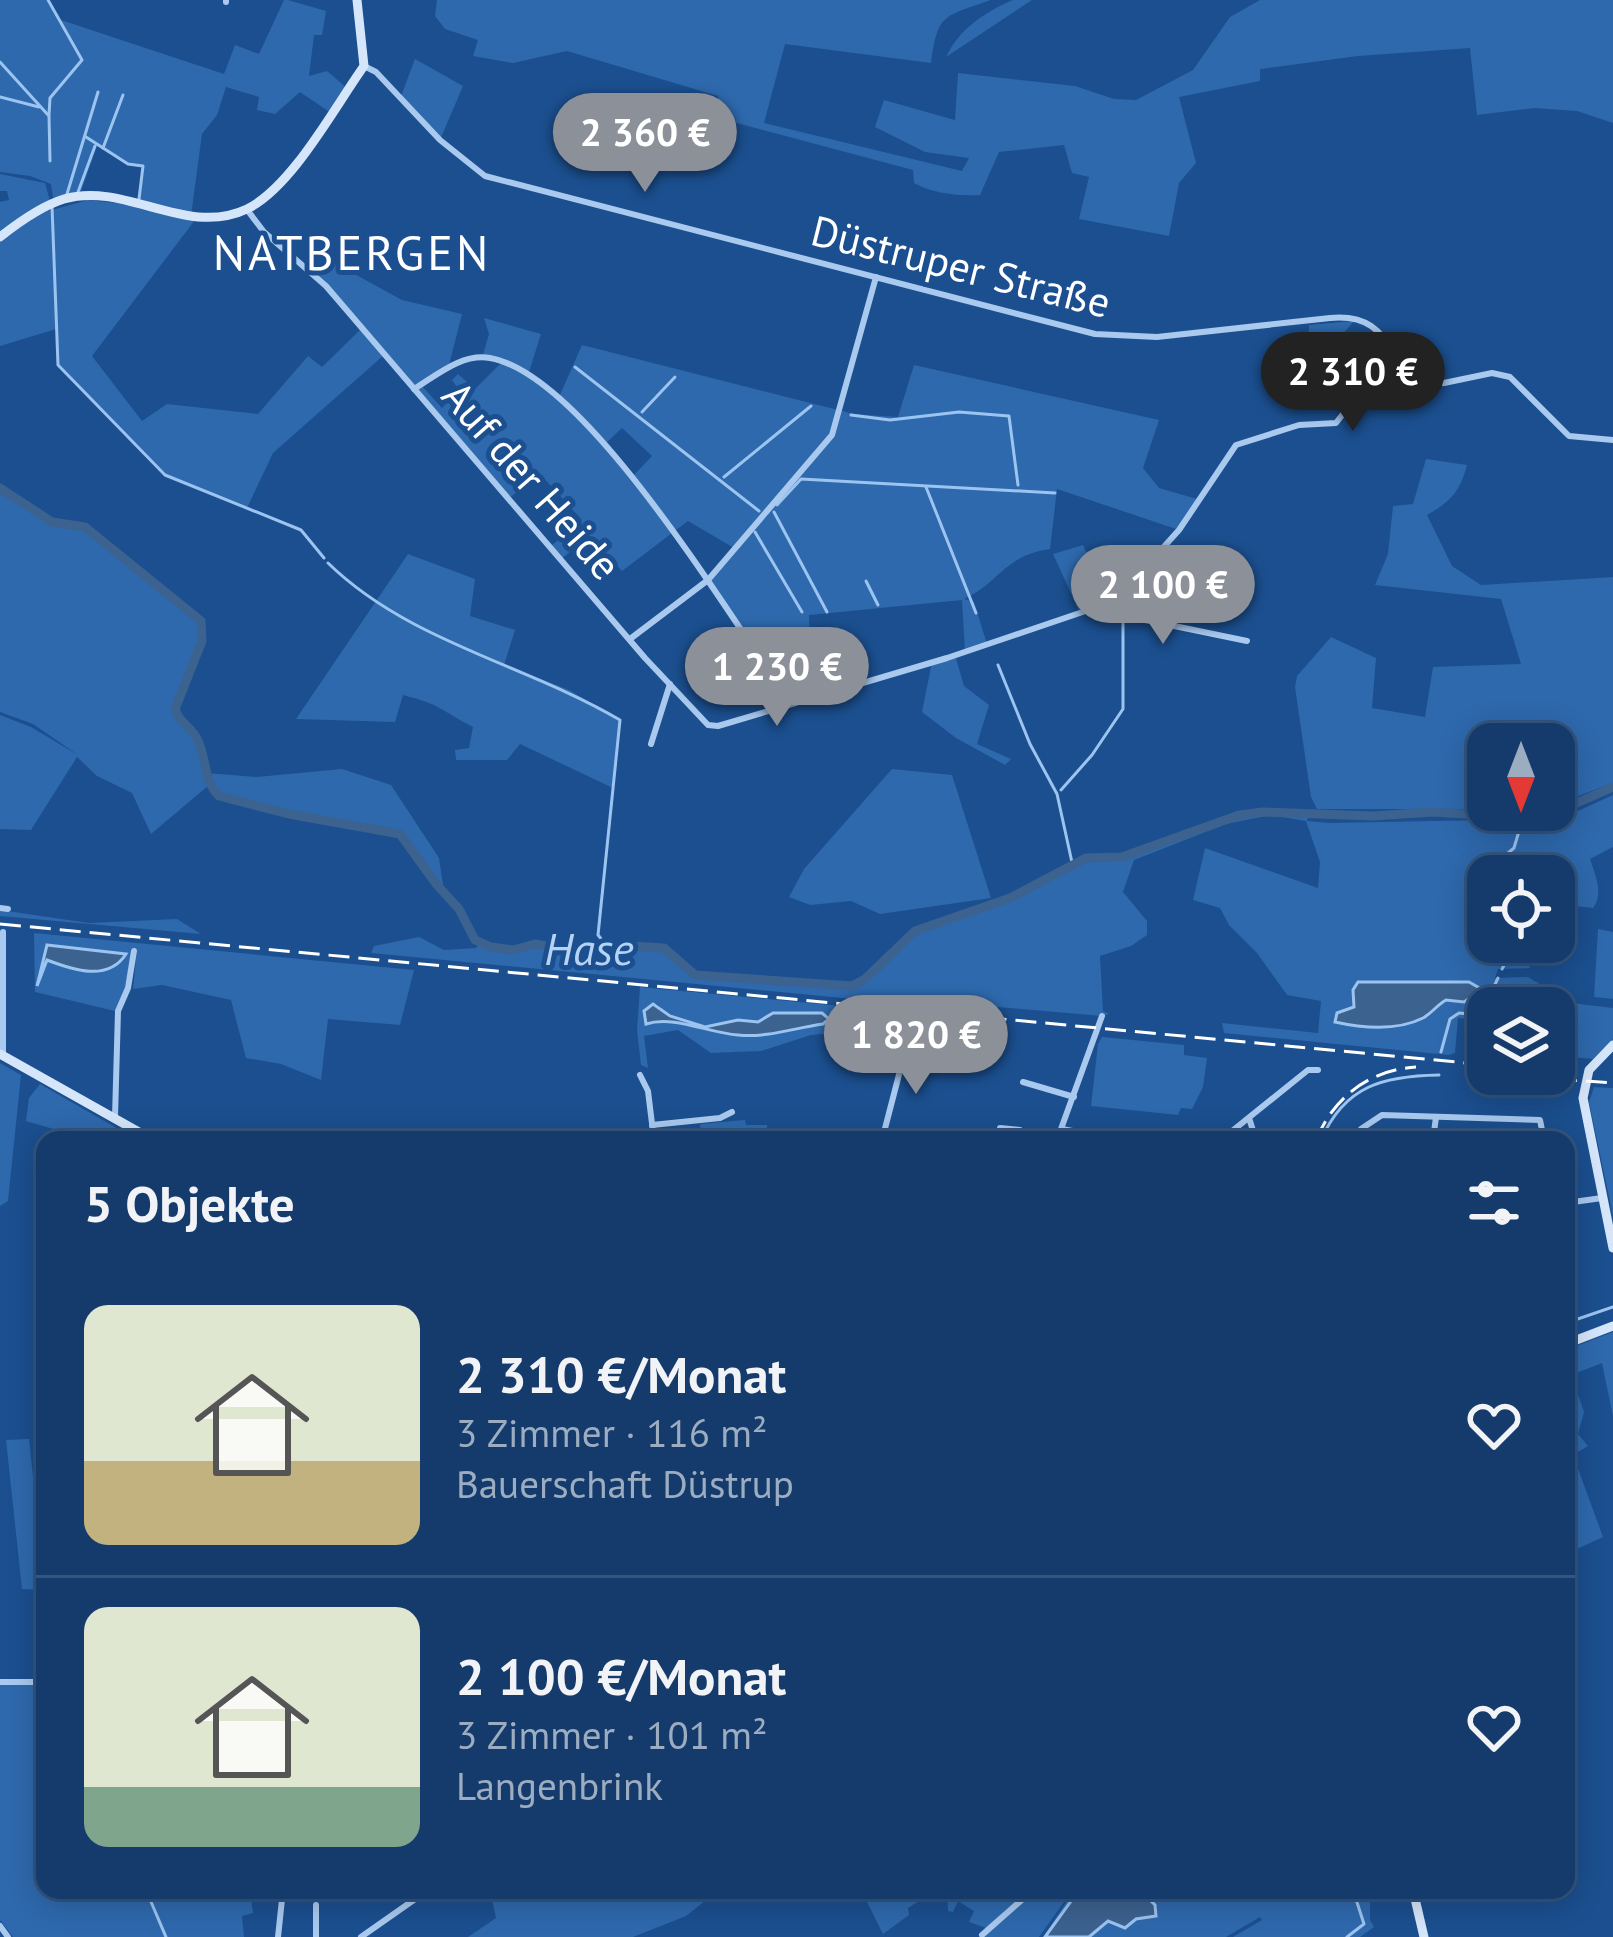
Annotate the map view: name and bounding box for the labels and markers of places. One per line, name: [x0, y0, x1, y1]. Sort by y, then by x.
pin: 2 360 €: [534, 93, 756, 195]
pin: 2 310 €: [1242, 332, 1464, 434]
pin: 2 100 €: [1052, 545, 1274, 647]
pin: 1 230 €: [666, 627, 888, 729]
pin: 1 820 €: [805, 995, 1027, 1097]

